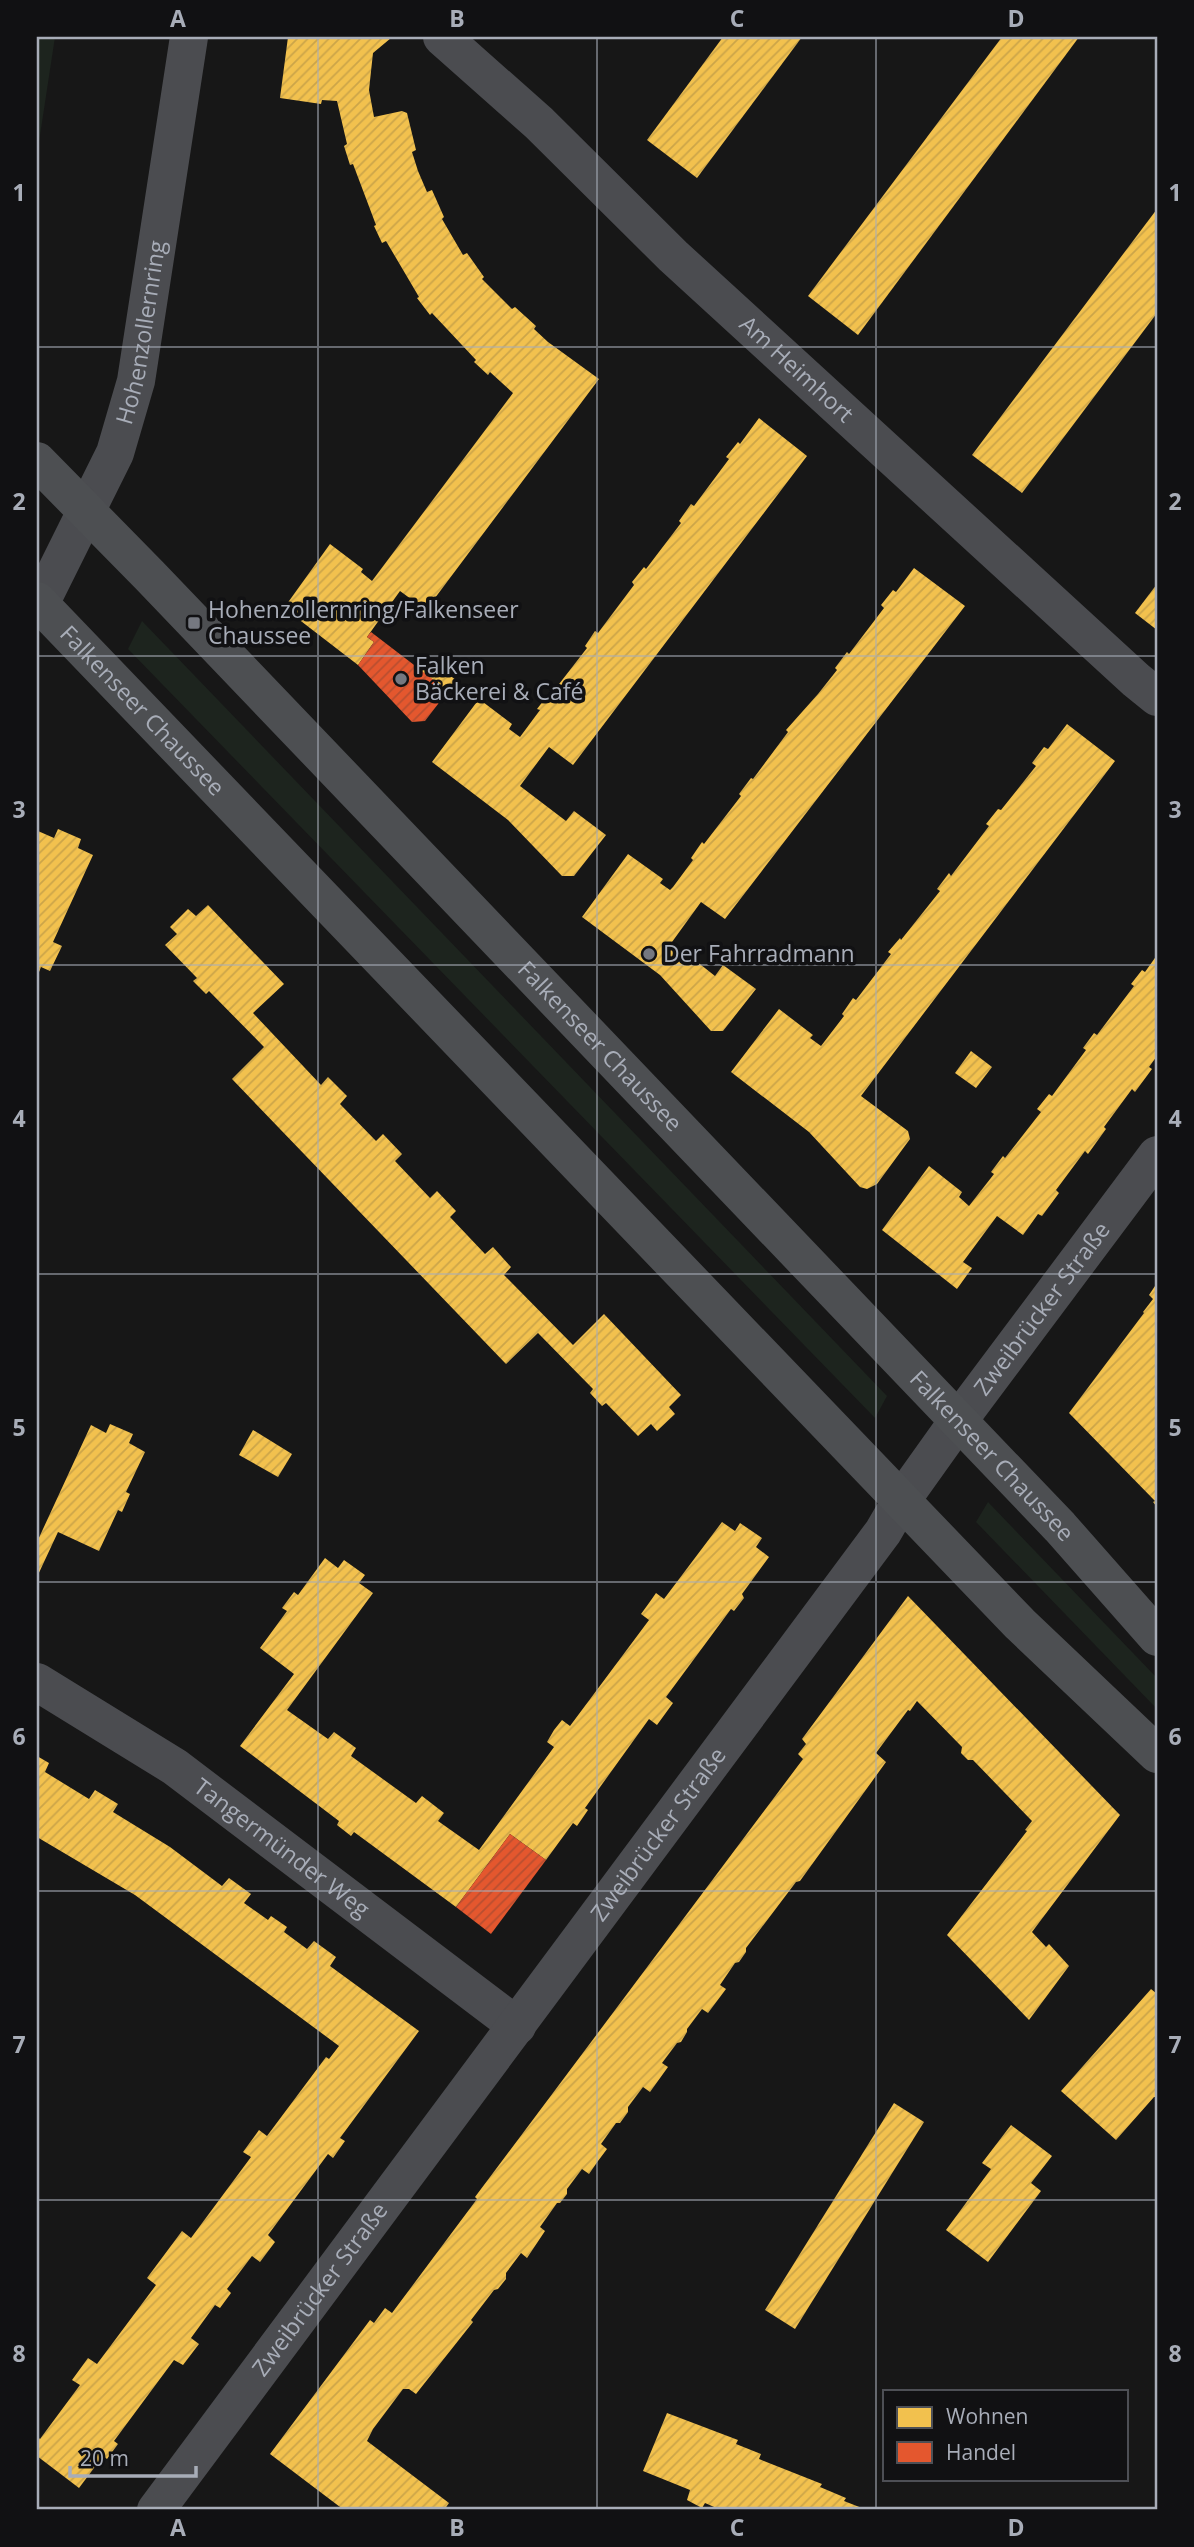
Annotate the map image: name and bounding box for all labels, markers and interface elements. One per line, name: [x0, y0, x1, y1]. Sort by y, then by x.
text: A: [170, 2, 186, 34]
text: B: [449, 2, 465, 34]
text: C: [730, 2, 744, 34]
text: D: [1007, 2, 1025, 34]
text: 1: [12, 176, 26, 208]
text: 1: [1168, 176, 1182, 208]
street label: Hohenzollernring: [107, 238, 173, 428]
street label: Am Heimhort: [733, 308, 861, 429]
text: 2: [12, 485, 26, 517]
text: 2: [1168, 485, 1182, 517]
place label: Hohenzollernring/Falkenseer Chaussee: [208, 593, 519, 651]
marker: Hohenzollernring/Falkenseer Chaussee: [186, 615, 202, 631]
street label: Falkenseer Chaussee: [54, 618, 233, 802]
place label: Falken Bäckerei & Café: [415, 649, 583, 707]
marker: Falken Bäckerei & Café: [393, 671, 409, 687]
text: 3: [12, 793, 26, 825]
text: 3: [1168, 793, 1182, 825]
place label: Der Fahrradmann: [663, 937, 855, 969]
marker: Der Fahrradmann: [641, 946, 657, 962]
street label: Falkenseer Chaussee: [511, 953, 690, 1138]
text: 4: [12, 1102, 26, 1134]
text: 4: [1168, 1102, 1182, 1134]
street label: Zweibrücker Straße: [966, 1215, 1117, 1401]
street label: Falkenseer Chaussee: [903, 1363, 1082, 1547]
text: 5: [12, 1411, 26, 1443]
text: 5: [1168, 1411, 1182, 1443]
text: 6: [12, 1720, 26, 1752]
text: 6: [1168, 1720, 1182, 1752]
street label: Zweibrücker Straße: [582, 1740, 733, 1927]
street label: Tangermünder Weg: [188, 1770, 377, 1924]
text: 7: [12, 2028, 26, 2060]
text: 7: [1168, 2028, 1182, 2060]
street label: Zweibrücker Straße: [244, 2195, 394, 2382]
text: 8: [12, 2337, 26, 2369]
text: 8: [1168, 2337, 1182, 2369]
legend: [883, 2390, 1128, 2480]
text: Wohnen: [946, 2402, 1028, 2430]
scale bar: [70, 2435, 196, 2479]
text: Handel: [946, 2438, 1016, 2466]
text: 20 m: [80, 2444, 129, 2472]
text: A: [170, 2511, 186, 2543]
text: B: [449, 2511, 465, 2543]
text: C: [730, 2511, 744, 2543]
text: D: [1007, 2511, 1025, 2543]

